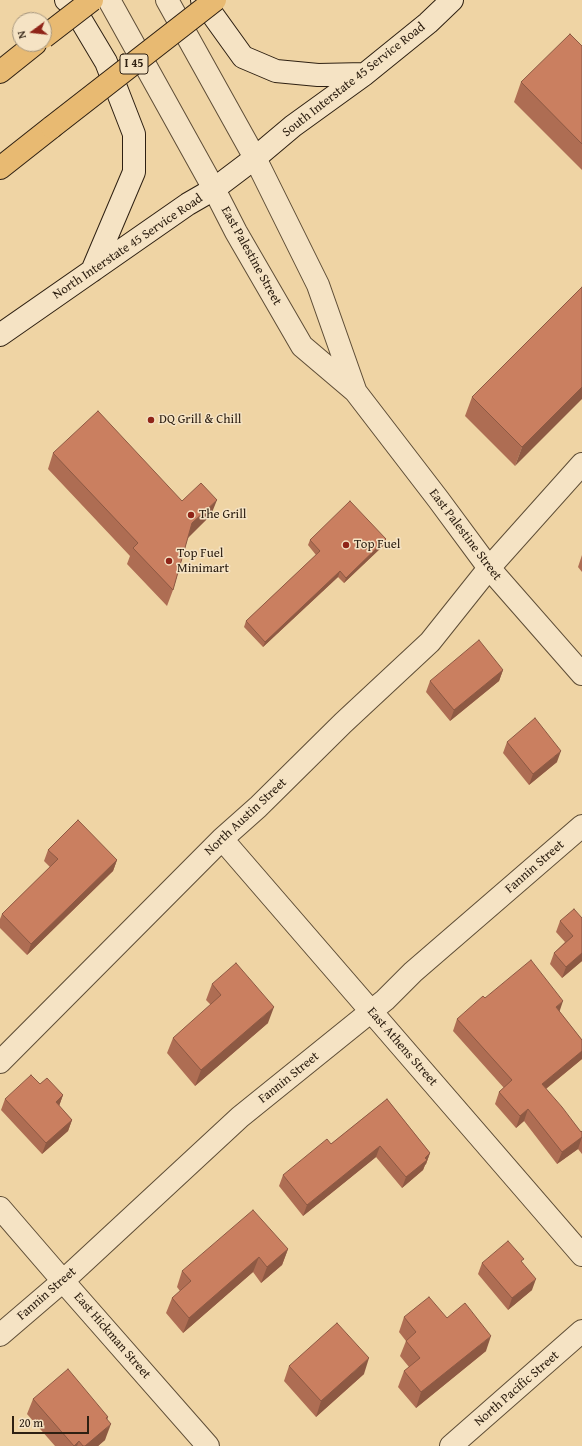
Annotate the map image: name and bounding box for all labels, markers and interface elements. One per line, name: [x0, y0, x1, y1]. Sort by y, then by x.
north arrow: [12, 12, 52, 52]
street label: South Interstate 45 Service Road: [280, 19, 428, 141]
text: N: [13, 29, 30, 40]
road number: I 45: [120, 54, 148, 74]
street label: North Interstate 45 Service Road: [50, 191, 206, 303]
street label: East Palestine Street: [217, 204, 285, 308]
place label: DQ Grill & Chill: [159, 412, 241, 428]
marker: DQ Grill & Chill: [146, 415, 156, 425]
street label: East Palestine Street: [425, 486, 505, 584]
place label: The Grill: [199, 507, 247, 523]
marker: The Grill: [186, 510, 196, 520]
place label: Top Fuel: [354, 537, 400, 553]
marker: Top Fuel: [341, 540, 351, 550]
place label: Top Fuel Minimart: [177, 546, 229, 577]
marker: Top Fuel Minimart: [164, 556, 174, 566]
street label: North Austin Street: [202, 775, 290, 859]
street label: Fannin Street: [502, 837, 568, 897]
street label: East Athens Street: [364, 1004, 440, 1090]
street label: Fannin Street: [256, 1049, 322, 1107]
street label: Fannin Street: [14, 1264, 80, 1324]
street label: East Hickman Street: [70, 1290, 154, 1382]
street label: North Pacific Street: [471, 1348, 563, 1430]
scale bar: [14, 1408, 91, 1434]
text: 20 m: [19, 1414, 43, 1431]

